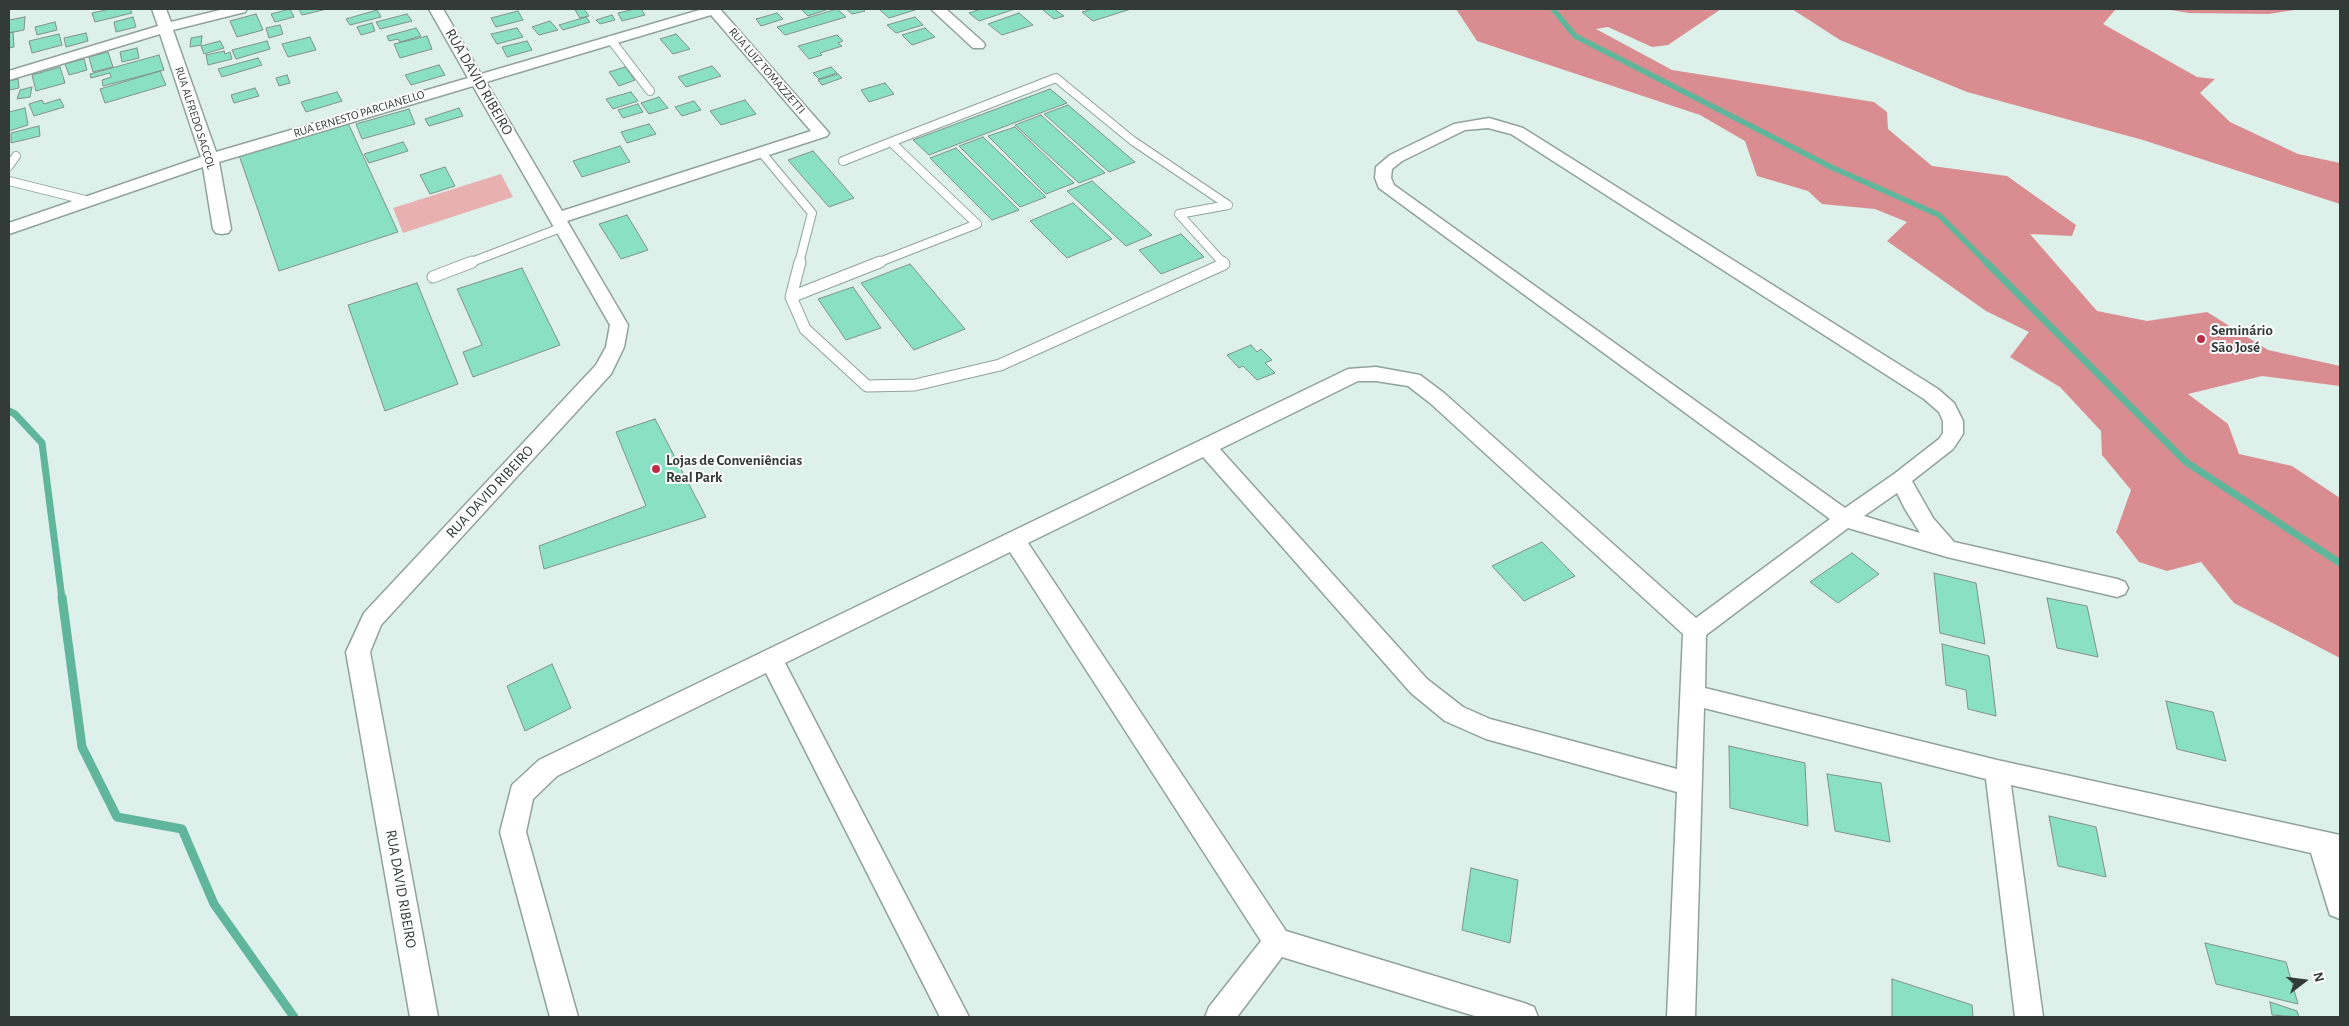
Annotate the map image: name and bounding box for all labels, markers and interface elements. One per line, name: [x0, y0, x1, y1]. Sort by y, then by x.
street label: RUA DAVID RIBEIRO: [441, 25, 517, 139]
street label: RUA LUIZ TOMAZZETTI: [726, 25, 808, 117]
street label: RUA ALFREDO SACCOL: [172, 65, 218, 171]
street label: RUA ERNESTO PARCIANELLO: [292, 87, 426, 141]
place label: Seminário São José: [2211, 321, 2273, 356]
marker: Seminário São José: [2195, 333, 2207, 345]
street label: RUA DAVID RIBEIRO: [442, 442, 538, 542]
place label: Lojas de Conveniências Real Park: [666, 451, 802, 486]
marker: Lojas de Conveniências Real Park: [650, 463, 662, 475]
street label: RUA DAVID RIBEIRO: [382, 828, 420, 950]
north arrow: [2279, 956, 2329, 1006]
text: N: [2310, 971, 2327, 984]

